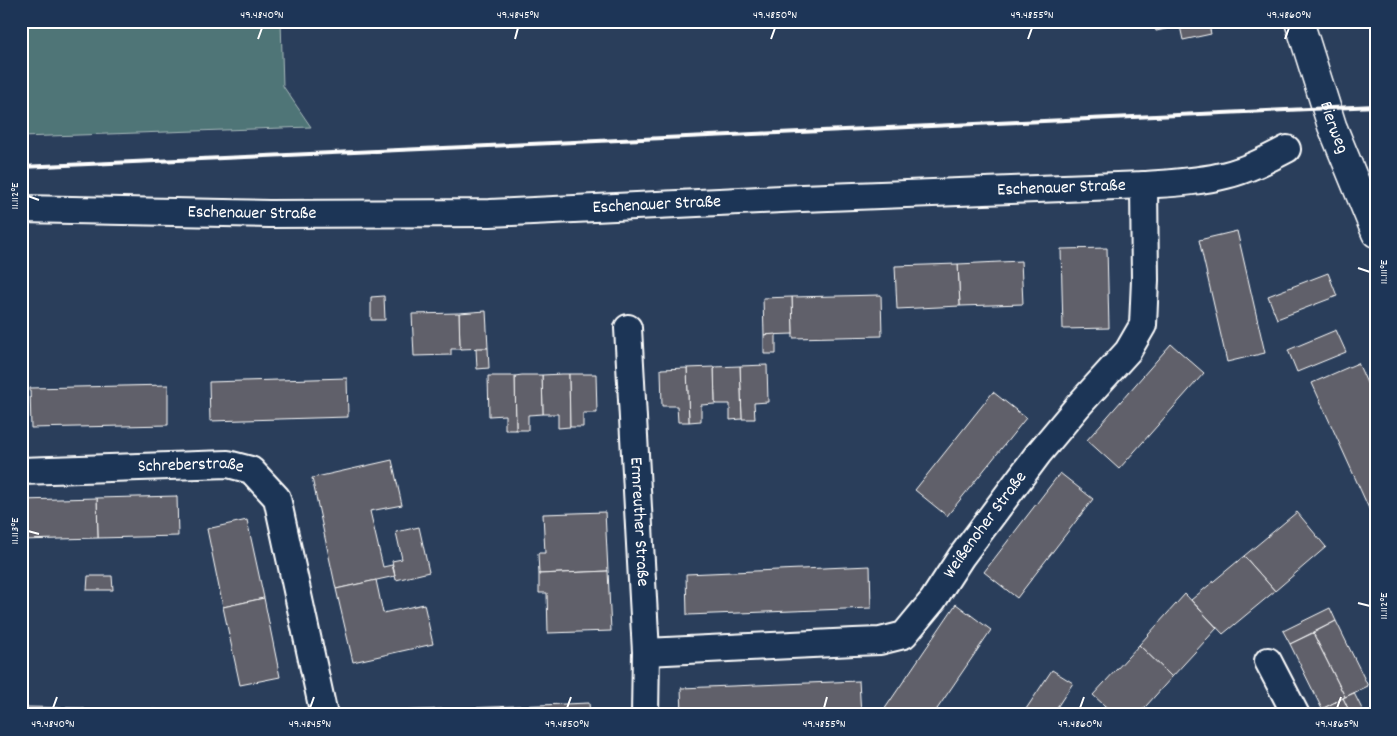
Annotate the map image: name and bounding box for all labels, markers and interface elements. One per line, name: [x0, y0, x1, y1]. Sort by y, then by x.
text: 49.4840°N: [240, 7, 284, 24]
text: 49.4845°N: [497, 7, 539, 24]
text: 49.4850°N: [753, 7, 797, 24]
text: 49.4855°N: [1010, 7, 1054, 24]
text: 49.4860°N: [1267, 7, 1311, 24]
street label: Bierweg: [1313, 98, 1355, 158]
street label: Eschenauer Straße: [997, 173, 1126, 203]
text: 11.112°E: [7, 182, 24, 210]
street label: Eschenauer Straße: [592, 189, 722, 221]
street label: Eschenauer Straße: [187, 200, 316, 227]
text: 11.111°E: [1376, 259, 1393, 284]
street label: Schreberstraße: [137, 452, 247, 480]
street label: Ermreuther Straße: [623, 456, 655, 587]
street label: Weißenoher Straße: [938, 466, 1033, 584]
text: 11.113°E: [7, 517, 24, 545]
text: 11.112°E: [1376, 592, 1393, 620]
text: 49.4840°N: [31, 716, 75, 733]
text: 49.4845°N: [289, 716, 331, 733]
text: 49.4850°N: [545, 716, 589, 733]
text: 49.4855°N: [802, 716, 846, 733]
text: 49.4860°N: [1058, 716, 1102, 733]
text: 49.4865°N: [1315, 716, 1359, 733]

